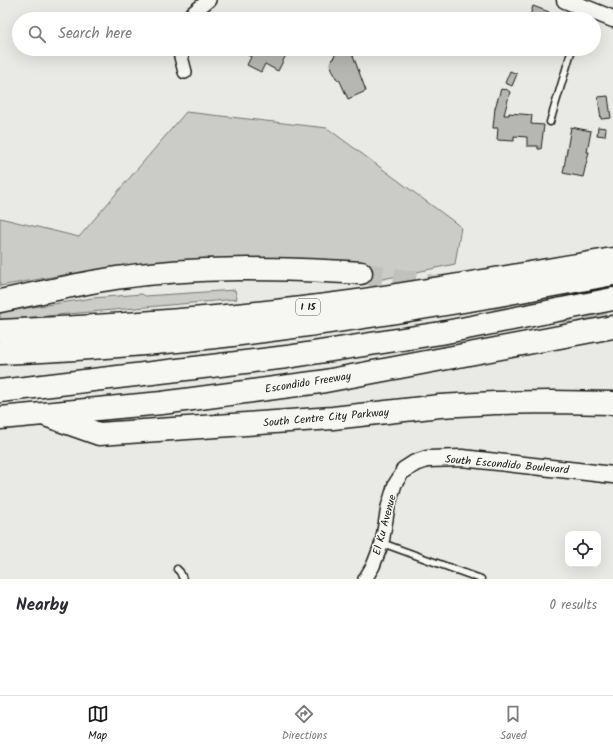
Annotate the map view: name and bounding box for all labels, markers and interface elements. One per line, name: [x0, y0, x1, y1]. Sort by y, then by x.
search box: [12, 12, 601, 56]
text: Search here: [58, 22, 132, 46]
icon: search: [26, 23, 48, 45]
road number: I 15: [296, 299, 320, 315]
street label: Escondido Freeway: [264, 367, 353, 399]
street label: South Centre City Parkway: [262, 403, 390, 432]
street label: South Escondido Boulevard: [444, 451, 570, 479]
street label: El Ku Avenue: [368, 493, 402, 557]
map controls: [565, 531, 601, 567]
button: locate: [565, 531, 601, 567]
text: Nearby: [16, 592, 68, 619]
text: 0 results: [550, 595, 597, 616]
tab: Map: [87, 703, 109, 745]
tab: Directions: [282, 703, 327, 745]
tab: Saved: [500, 703, 526, 745]

